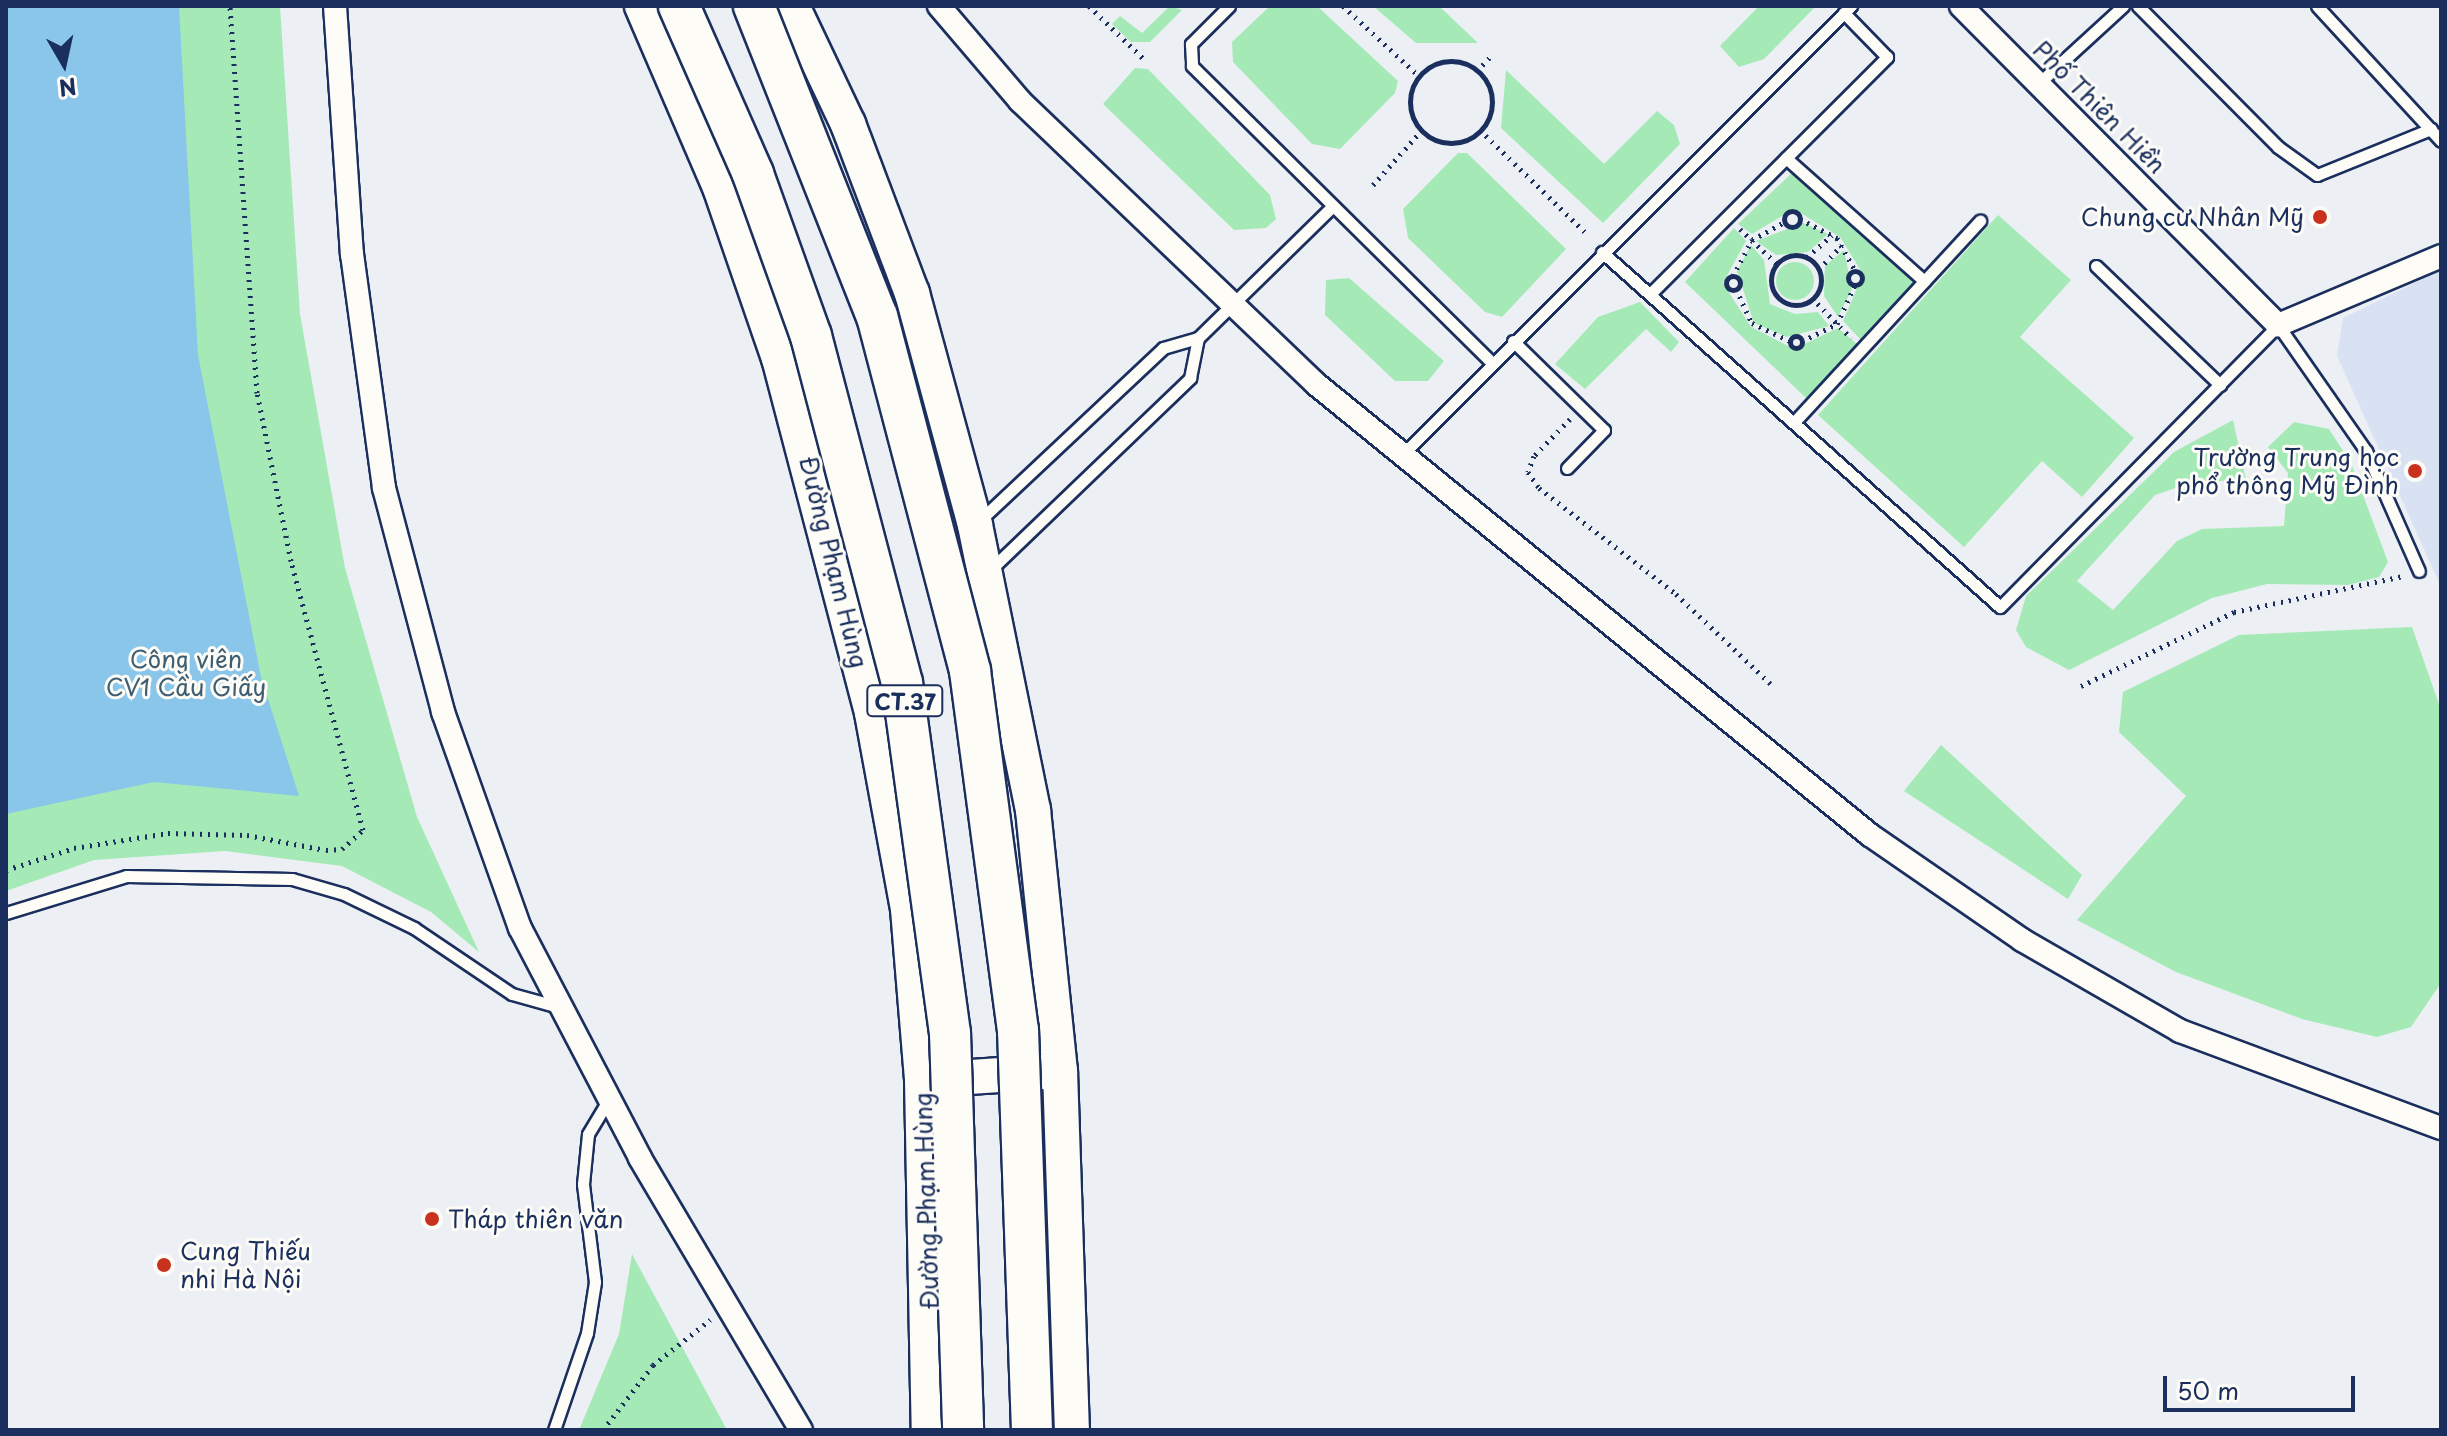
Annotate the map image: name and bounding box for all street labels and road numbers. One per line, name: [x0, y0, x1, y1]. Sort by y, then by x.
street label: Phố Thiên Hiền: [2028, 35, 2172, 179]
street label: Đường Phạm Hùng: [794, 453, 874, 671]
road number: CT.37: [865, 683, 945, 719]
street label: Đường Phạm Hùng: [908, 1092, 944, 1310]

